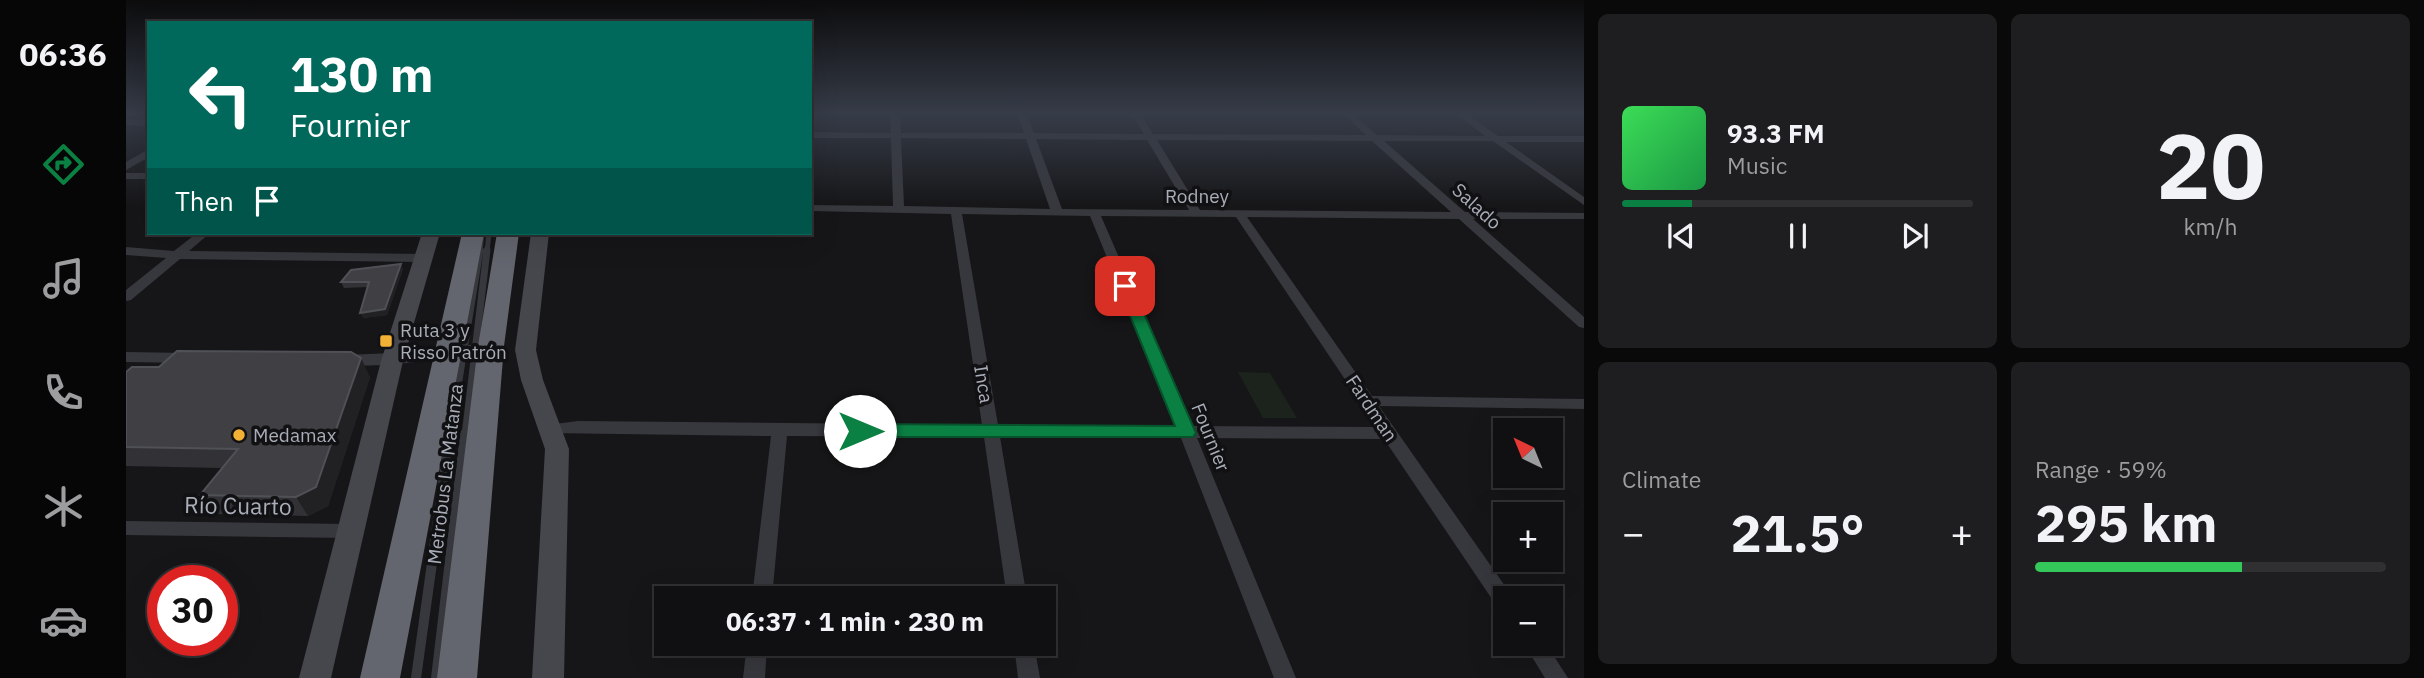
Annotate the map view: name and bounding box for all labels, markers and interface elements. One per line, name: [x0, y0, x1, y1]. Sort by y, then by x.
text: 06:36: [19, 33, 107, 75]
text: 130 m: [290, 42, 434, 105]
icon: left: [175, 49, 266, 140]
text: Fournier: [290, 104, 410, 146]
text: 20: [2156, 106, 2265, 224]
text: 93.3 FM: [1727, 116, 1825, 150]
icon: directions: [39, 140, 88, 189]
text: Music: [1727, 150, 1787, 180]
street label: Salado: [1447, 178, 1507, 234]
icon: arrive: [248, 182, 286, 220]
text: Then: [175, 184, 234, 218]
street label: Rodney: [1165, 184, 1230, 208]
text: km/h: [2183, 211, 2238, 241]
icon: previous: [1662, 217, 1700, 255]
icon: pause: [1779, 217, 1817, 255]
icon: next: [1896, 217, 1934, 255]
icon: music: [39, 254, 88, 303]
pin: [1095, 256, 1155, 316]
icon: arrive: [1106, 267, 1144, 305]
place label: Ruta 3 y Risso Patrón: [400, 318, 507, 364]
marker: Ruta 3 y Risso Patrón: [378, 333, 394, 349]
street label: Inca: [969, 363, 999, 405]
icon: phone: [39, 368, 88, 417]
street label: Fardman: [1341, 370, 1403, 446]
street label: Metrobus La Matanza: [422, 382, 468, 566]
position arrow: [823, 394, 897, 468]
street label: Fournier: [1186, 399, 1236, 475]
north arrow: [1493, 418, 1563, 488]
map controls: [1493, 418, 1563, 656]
place label: Medamax: [253, 423, 337, 447]
marker: Medamax: [231, 427, 247, 443]
text: Range · 59%: [2035, 454, 2167, 484]
text: Climate: [1622, 464, 1701, 494]
icon: climate: [39, 482, 88, 531]
street label: Río Cuarto: [184, 489, 292, 521]
text: 295 km: [2035, 489, 2217, 556]
text: 21.5°: [1730, 499, 1865, 566]
button: +: [1493, 502, 1563, 572]
text: −: [1622, 508, 1645, 557]
text: +: [1950, 508, 1973, 557]
speed limit sign: 30: [147, 565, 238, 656]
button: −: [1493, 586, 1563, 656]
icon: car: [39, 596, 88, 645]
text: 06:37 · 1 min · 230 m: [726, 604, 984, 638]

